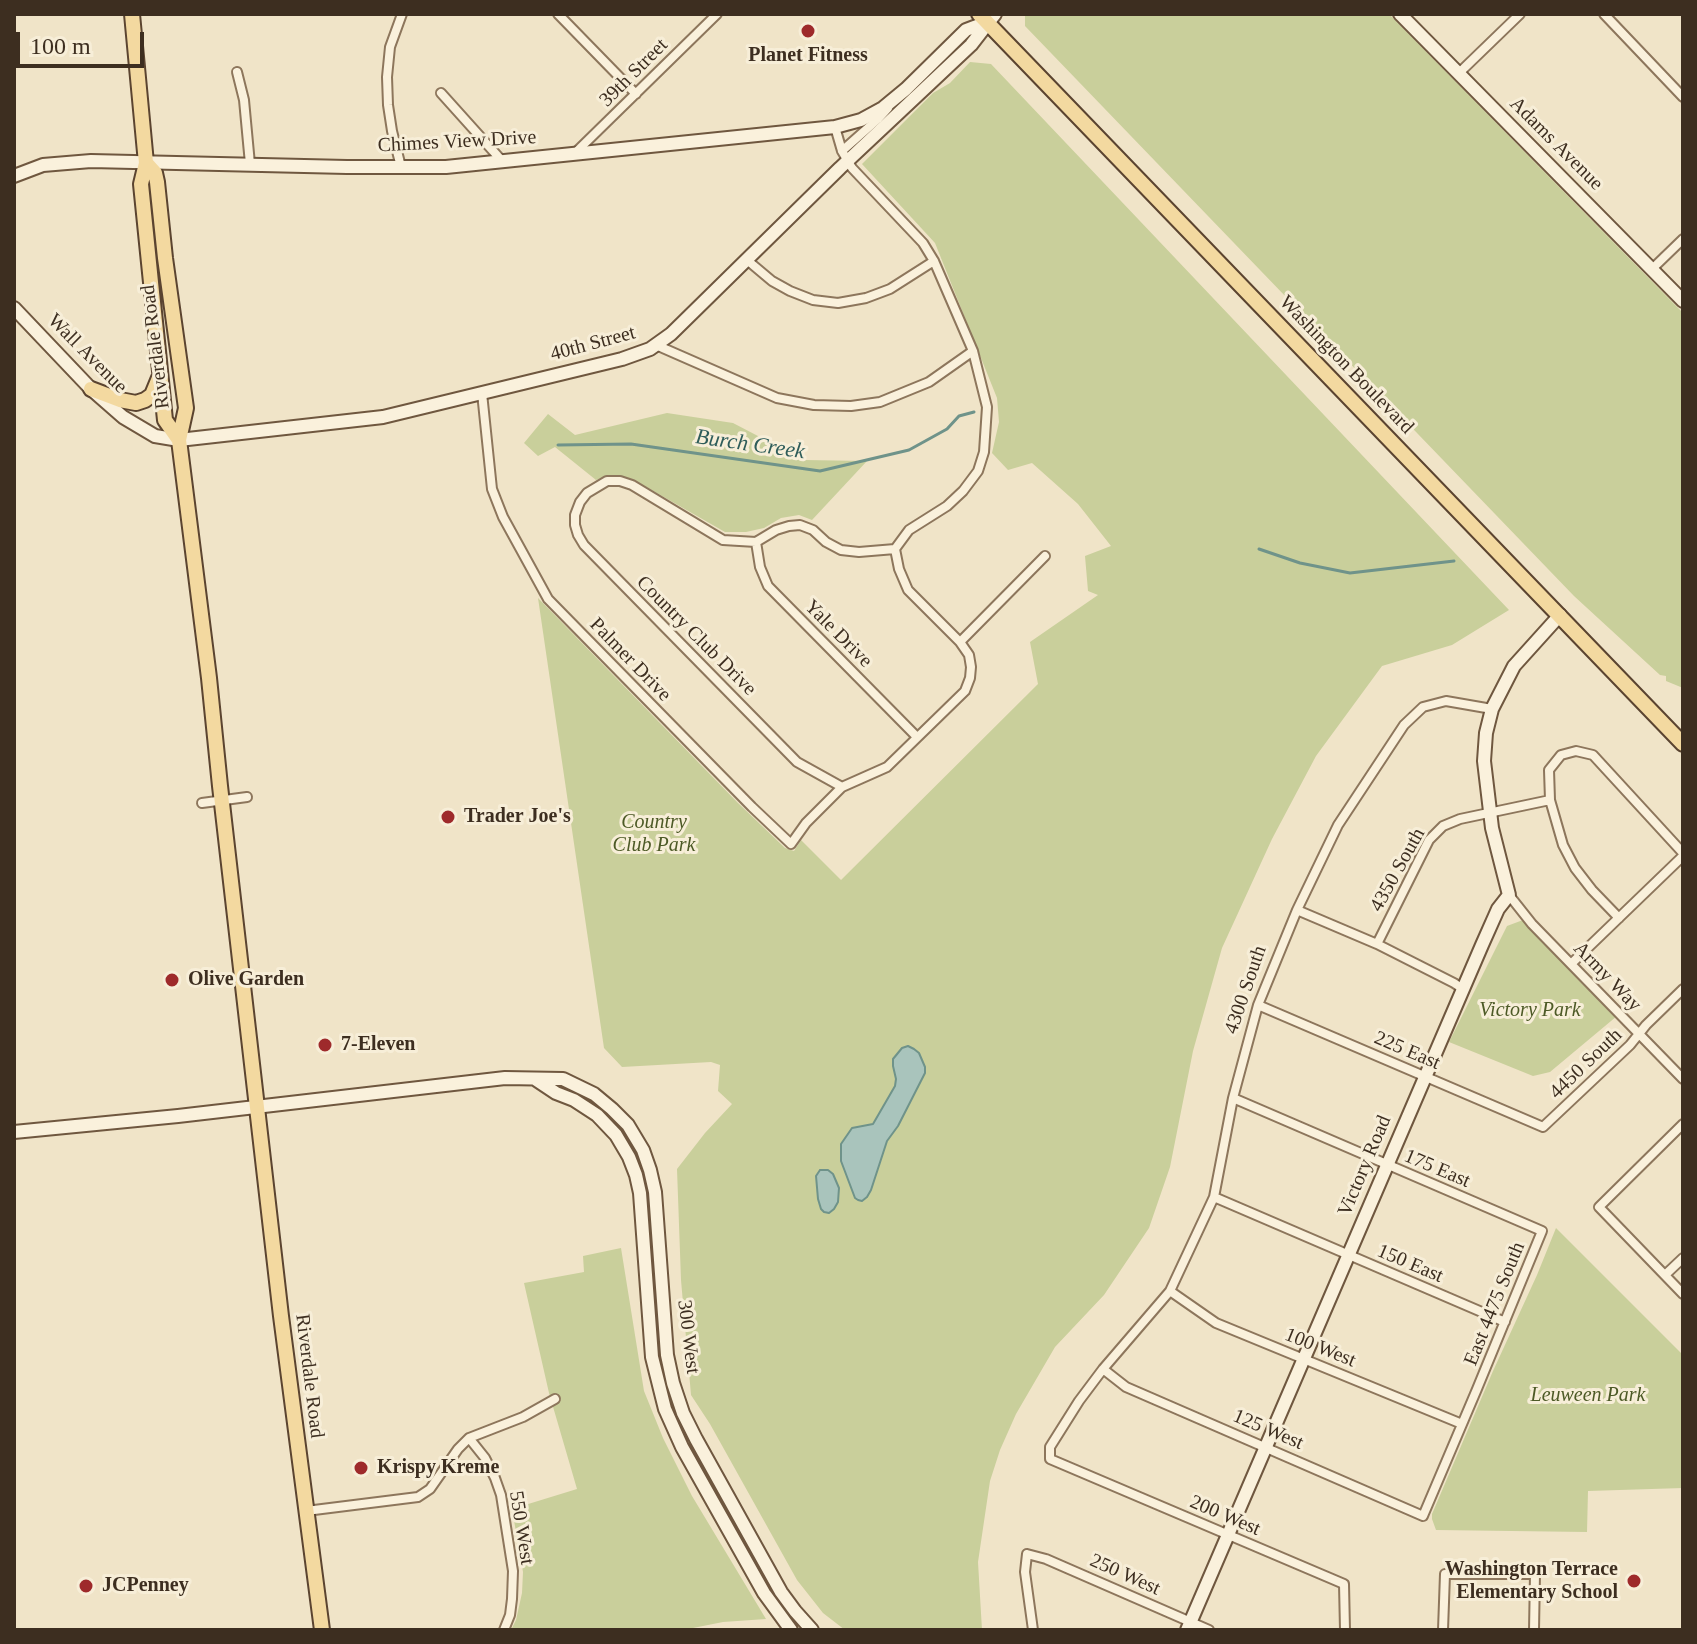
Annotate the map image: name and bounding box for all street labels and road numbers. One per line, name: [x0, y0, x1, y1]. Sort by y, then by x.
street label: 39th Street: [595, 34, 673, 112]
street label: Adams Avenue: [1504, 92, 1608, 196]
street label: Chimes View Drive: [377, 126, 537, 158]
street label: Riverdale Road: [136, 284, 176, 410]
street label: Washington Boulevard: [1274, 291, 1418, 439]
street label: Wall Avenue: [42, 309, 132, 399]
street label: 40th Street: [548, 321, 638, 367]
street label: Country Club Drive: [631, 571, 761, 701]
street label: Yale Drive: [799, 595, 877, 673]
street label: Palmer Drive: [584, 613, 676, 707]
street label: 4350 South: [1365, 824, 1431, 916]
street label: Army Way: [1568, 937, 1646, 1017]
street label: 4300 South: [1220, 943, 1272, 1037]
street label: 4450 South: [1545, 1024, 1627, 1104]
street label: 225 East: [1370, 1026, 1444, 1076]
street label: Victory Road: [1333, 1112, 1397, 1220]
street label: 175 East: [1400, 1144, 1474, 1194]
street label: 150 East: [1373, 1239, 1447, 1289]
street label: East 4475 South: [1459, 1239, 1531, 1369]
street label: 300 West: [672, 1299, 704, 1375]
street label: Riverdale Road: [289, 1313, 329, 1439]
street label: 100 West: [1281, 1323, 1359, 1373]
street label: 125 West: [1229, 1404, 1307, 1456]
street label: 550 West: [503, 1489, 539, 1567]
street label: 200 West: [1186, 1490, 1264, 1542]
street label: 250 West: [1086, 1549, 1164, 1601]

